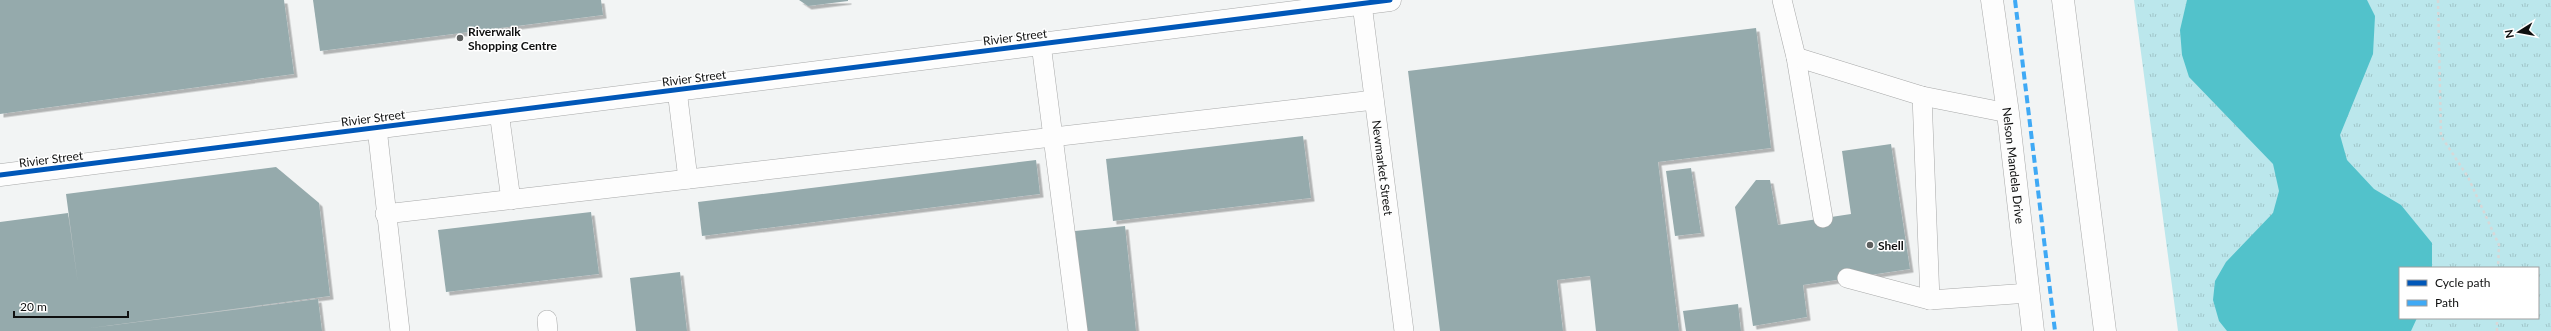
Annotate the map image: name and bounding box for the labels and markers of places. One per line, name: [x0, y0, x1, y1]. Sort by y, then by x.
place label: Riverwalk Shopping Centre: [468, 24, 558, 53]
marker: Riverwalk Shopping Centre: [455, 33, 465, 43]
place label: Shell: [1878, 238, 1904, 253]
marker: Shell: [1865, 240, 1875, 250]

